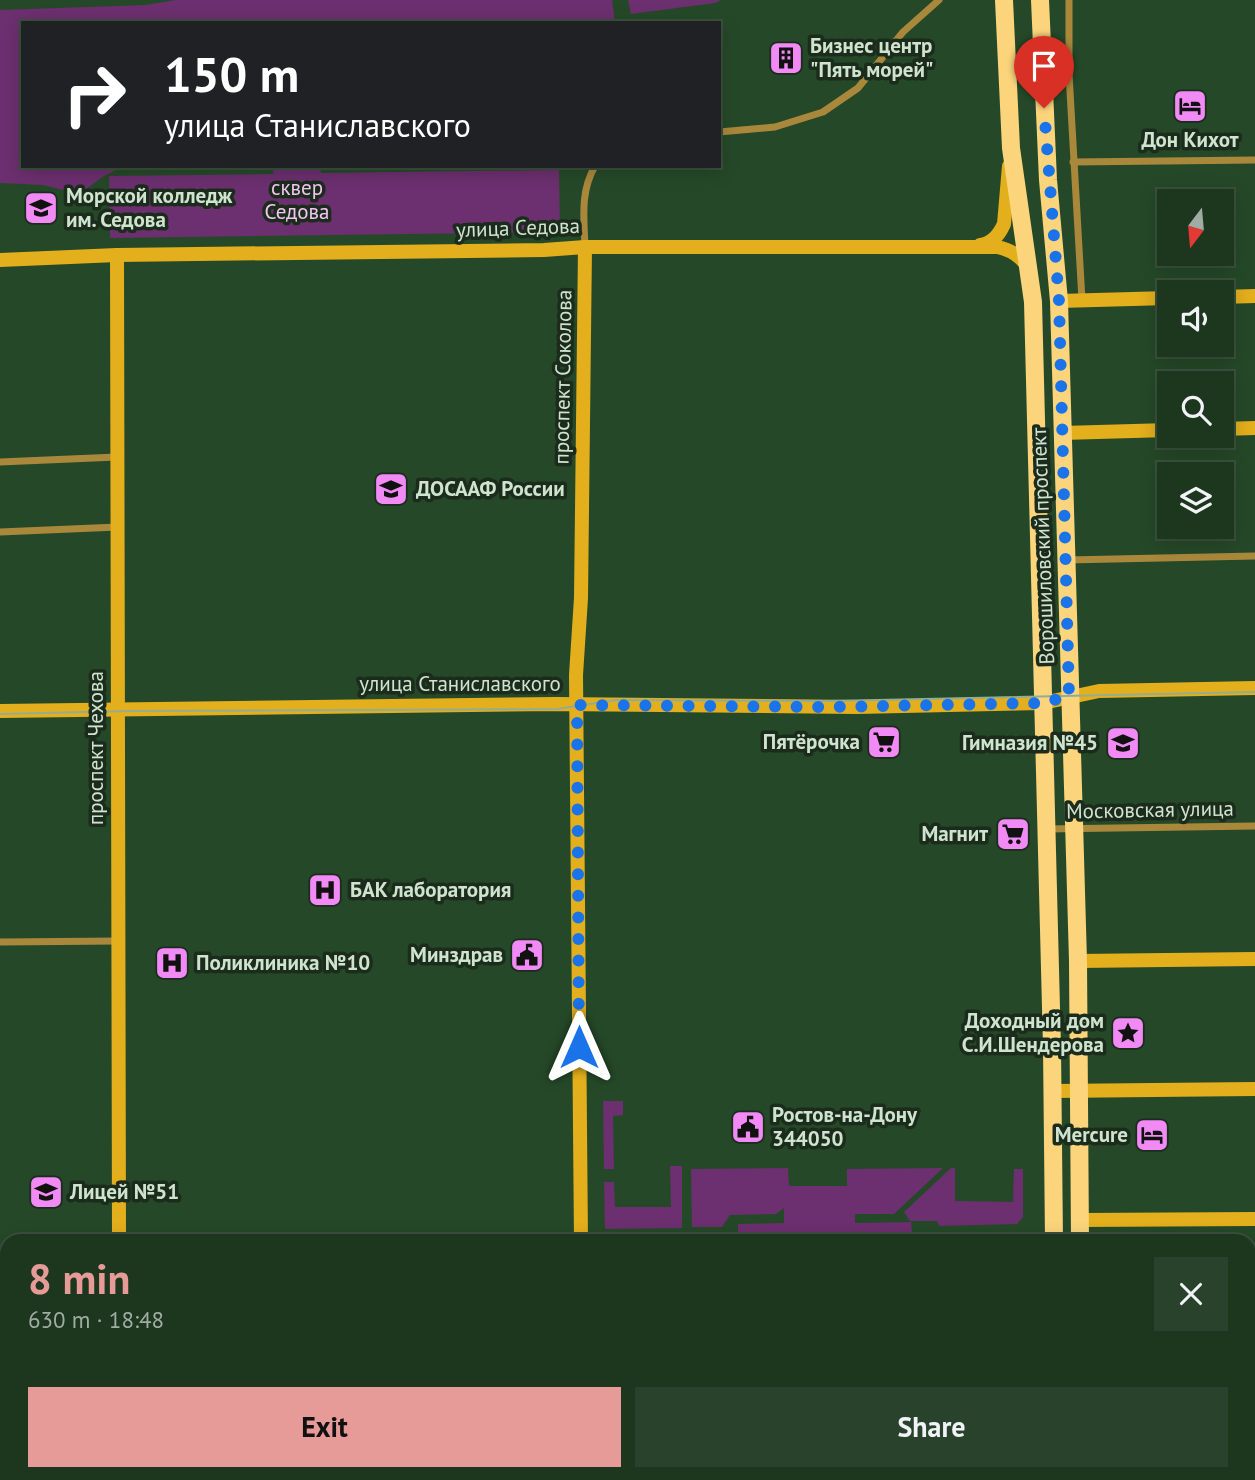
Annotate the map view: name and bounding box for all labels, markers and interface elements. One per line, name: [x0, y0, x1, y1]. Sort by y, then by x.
place label: Бизнес центр "Пять морей": [810, 32, 933, 83]
pin: [1014, 36, 1074, 108]
building icon: Бизнес центр "Пять морей": [767, 39, 805, 77]
text: 150 m: [164, 42, 299, 106]
icon: arrive: [1025, 47, 1063, 85]
icon: right: [49, 49, 140, 140]
hotel icon: Дон Кихот: [1171, 87, 1209, 125]
text: улица Станиславского: [164, 104, 471, 146]
place label: Дон Кихот: [1141, 126, 1239, 153]
park label: сквер Седова: [265, 174, 329, 225]
place label: Морской колледж им. Седова: [66, 182, 233, 233]
school or university icon: Морской колледж им. Седова: [22, 189, 60, 227]
north arrow: [1157, 189, 1234, 266]
map controls: [1157, 189, 1234, 539]
street label: улица Седова: [456, 212, 580, 243]
button: sound: [1157, 280, 1234, 357]
street label: проспект Соколова: [547, 289, 578, 465]
button: search: [1157, 371, 1234, 448]
street label: Ворошиловский проспект: [1025, 426, 1060, 665]
button: layers: [1157, 462, 1234, 539]
school or university icon: ДОСААФ России: [372, 470, 410, 508]
place label: ДОСААФ России: [416, 475, 565, 502]
street label: улица Станиславского: [359, 670, 561, 697]
street label: проспект Чехова: [82, 671, 109, 825]
supermarket icon: Пятёрочка: [865, 723, 903, 761]
school or university icon: Гимназия №45: [1104, 724, 1142, 762]
place label: Пятёрочка: [763, 728, 860, 755]
place label: Гимназия №45: [962, 729, 1098, 756]
street label: Московская улица: [1066, 795, 1234, 824]
supermarket icon: Магнит: [994, 815, 1032, 853]
place label: Магнит: [921, 820, 988, 847]
hospital icon: БАК лаборатория: [306, 871, 344, 909]
place label: БАК лаборатория: [350, 876, 511, 903]
public building icon: Минздрав: [508, 936, 546, 974]
place label: Минздрав: [410, 941, 503, 968]
hospital icon: Поликлиника №10: [153, 944, 191, 982]
place label: Поликлиника №10: [196, 949, 370, 976]
place label: Доходный дом С.И.Шендерова: [962, 1007, 1104, 1058]
position arrow: [542, 1010, 616, 1084]
place icon: Доходный дом С.И.Шендерова: [1109, 1014, 1147, 1052]
place label: Ростов-на-Дону 344050: [772, 1101, 918, 1152]
public building icon: Ростов-на-Дону 344050: [729, 1108, 767, 1146]
hotel icon: Mercure: [1133, 1116, 1171, 1154]
place label: Mercure: [1055, 1121, 1128, 1148]
school or university icon: Лицей №51: [27, 1173, 65, 1211]
place label: Лицей №51: [69, 1178, 179, 1205]
text: 8 min: [28, 1251, 130, 1306]
button: close: [1154, 1257, 1228, 1331]
text: 630 m · 18:48: [28, 1305, 164, 1334]
button: Exit: [28, 1387, 621, 1467]
button: Share: [635, 1387, 1228, 1467]

